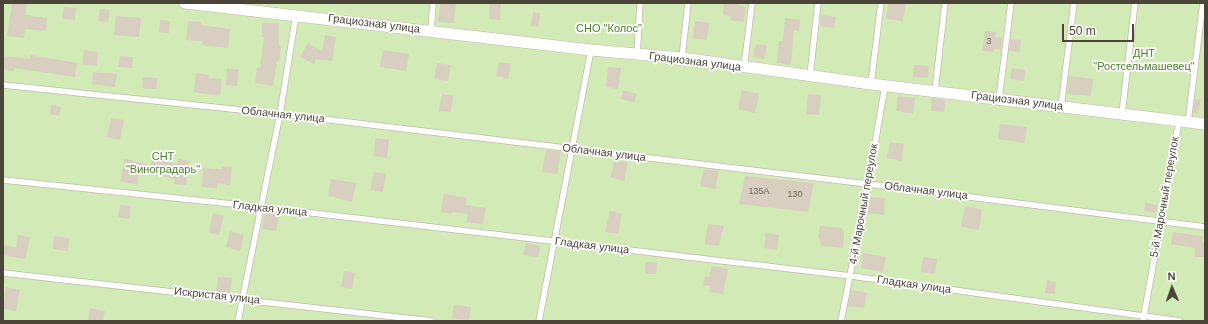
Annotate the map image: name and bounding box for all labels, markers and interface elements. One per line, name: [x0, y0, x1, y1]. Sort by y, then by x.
street label: Грациозная улица: [327, 12, 421, 36]
scale bar: [1064, 16, 1136, 42]
park label: СНО "Колос": [576, 22, 642, 36]
text: 50 m: [1069, 24, 1096, 38]
house number: 3: [986, 37, 992, 47]
park label: ДНТ "Ростсельмашевец": [1093, 47, 1195, 73]
street label: Грациозная улица: [648, 50, 742, 74]
street label: Грациозная улица: [970, 89, 1064, 113]
street label: Облачная улица: [241, 104, 325, 126]
street label: 5-й Марочный переулок: [1148, 136, 1182, 258]
street label: Облачная улица: [562, 141, 646, 165]
street label: 4-й Марочный переулок: [847, 143, 881, 265]
park label: СНТ "Виноградарь": [126, 150, 200, 176]
street label: Облачная улица: [884, 179, 968, 203]
house number: 135А: [748, 187, 770, 197]
house number: 130: [787, 190, 803, 200]
street label: Гладкая улица: [232, 199, 308, 219]
street label: Гладкая улица: [554, 235, 630, 257]
north arrow: [1152, 268, 1192, 308]
text: N: [1167, 270, 1176, 282]
street label: Гладкая улица: [876, 273, 952, 297]
street label: Искристая улица: [173, 285, 261, 307]

